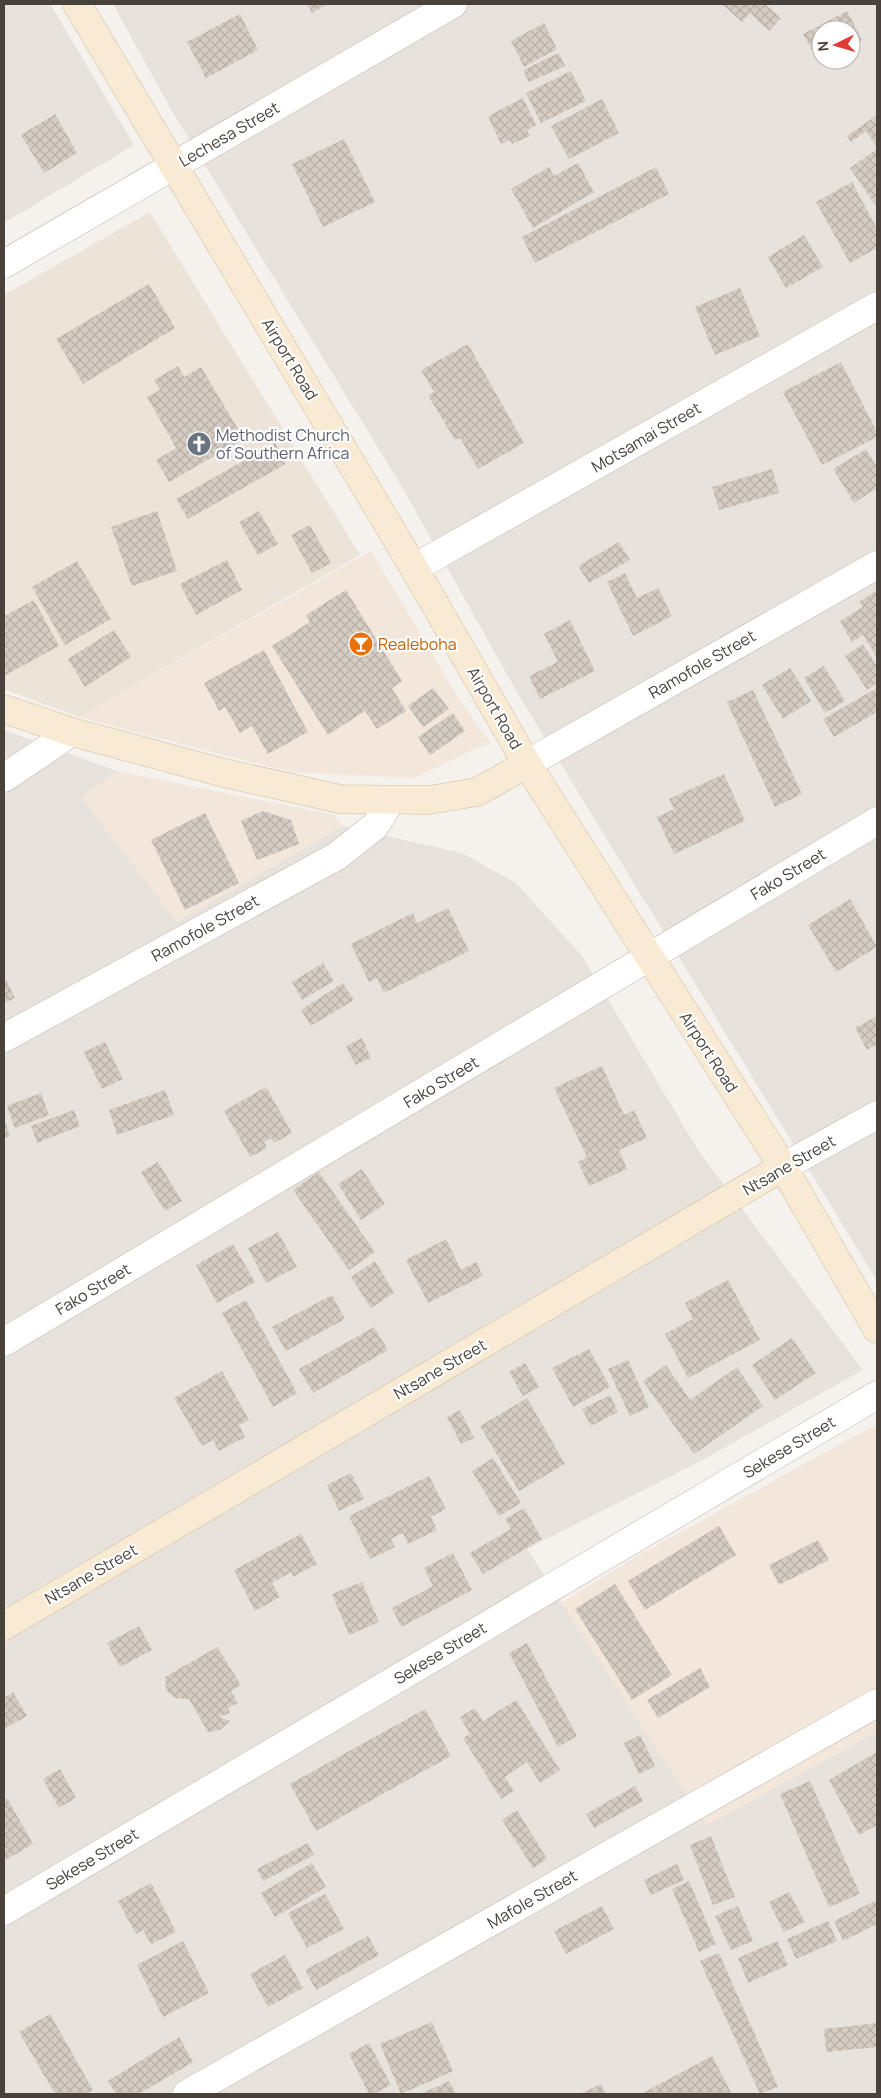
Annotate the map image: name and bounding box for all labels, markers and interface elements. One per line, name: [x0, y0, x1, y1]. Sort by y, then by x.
north arrow: [811, 20, 861, 70]
text: N: [813, 40, 832, 52]
street label: Lechesa Street: [175, 96, 283, 172]
street label: Airport Road: [257, 314, 323, 404]
street label: Motsamai Street: [587, 397, 705, 477]
place label: Methodist Church of Southern Africa: [216, 424, 350, 464]
church icon: Methodist Church of Southern Africa: [186, 431, 212, 457]
street label: Ramofole Street: [645, 624, 759, 704]
bar icon: Realeboha: [348, 631, 374, 657]
place label: Realeboha: [378, 633, 457, 655]
street label: Airport Road: [463, 663, 527, 753]
street label: Fako Street: [746, 843, 830, 905]
street label: Ramofole Street: [147, 889, 263, 967]
street label: Airport Road: [675, 1007, 743, 1097]
street label: Fako Street: [399, 1051, 483, 1113]
street label: Ntsane Street: [739, 1130, 839, 1200]
street label: Fako Street: [51, 1258, 135, 1320]
street label: Ntsane Street: [390, 1334, 490, 1404]
street label: Sekese Street: [739, 1411, 839, 1483]
street label: Ntsane Street: [41, 1539, 141, 1609]
street label: Sekese Street: [390, 1617, 490, 1689]
street label: Sekese Street: [42, 1823, 142, 1895]
street label: Mafole Street: [483, 1864, 581, 1934]

